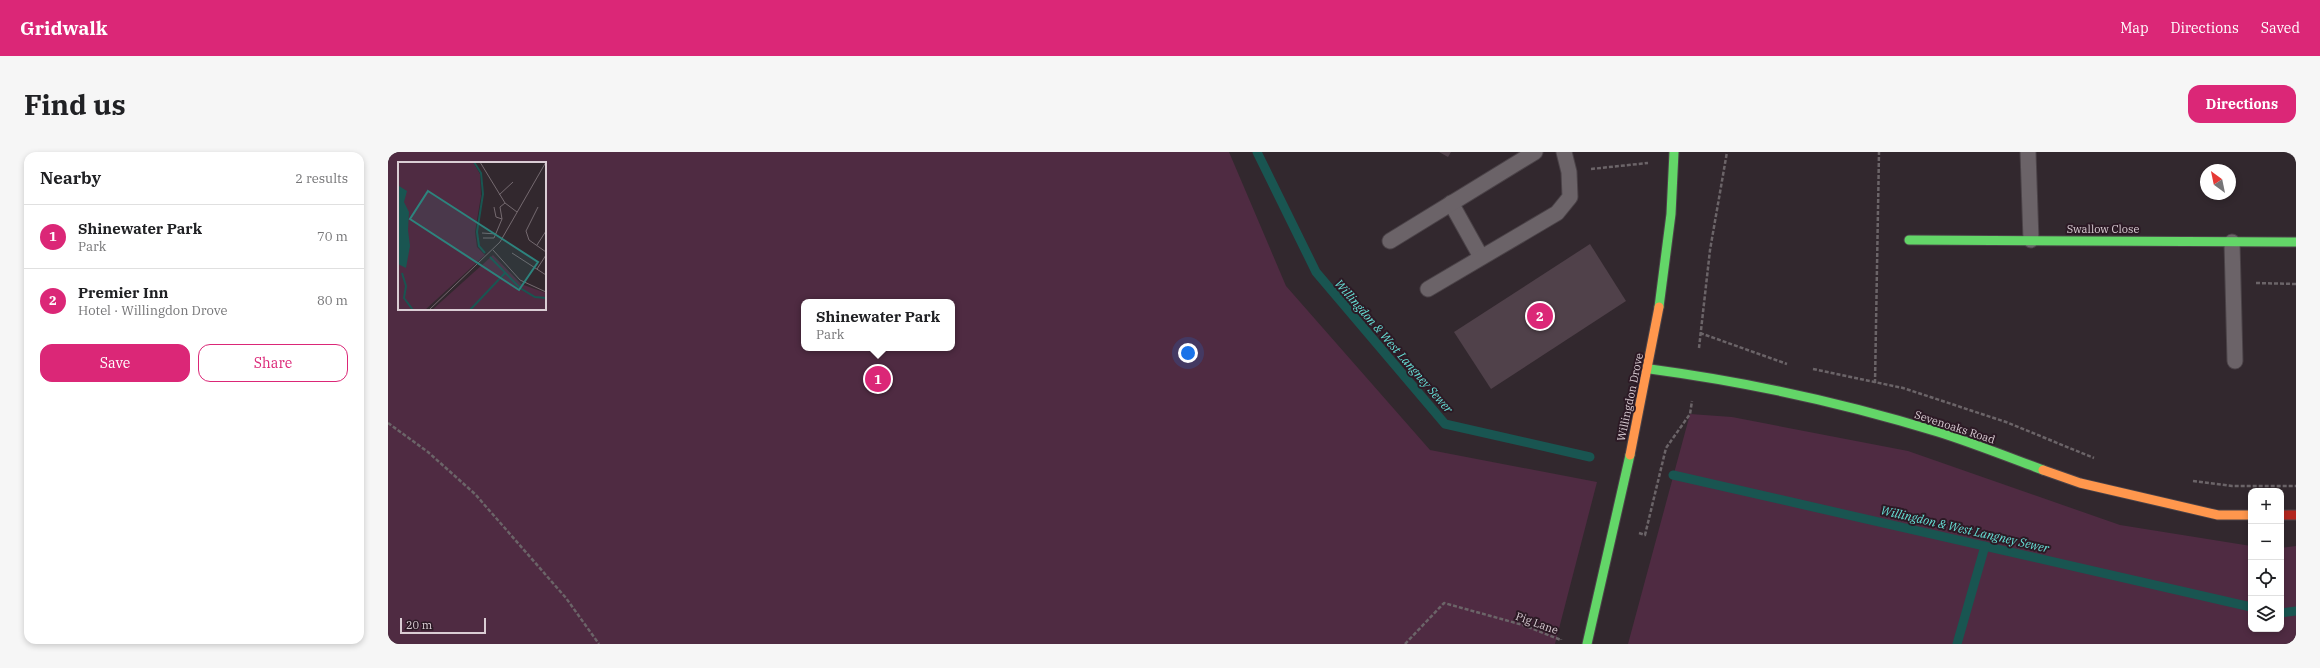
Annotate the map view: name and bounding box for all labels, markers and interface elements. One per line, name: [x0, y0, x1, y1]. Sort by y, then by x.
text: Gridwalk: [20, 16, 107, 40]
text: Map: [2120, 19, 2149, 37]
text: Directions: [2171, 19, 2239, 37]
text: Saved: [2261, 19, 2300, 37]
button: Directions: [2188, 85, 2296, 123]
text: Find us: [24, 86, 126, 123]
inset map: [398, 162, 546, 310]
north arrow: [2200, 164, 2236, 200]
text: Nearby: [40, 167, 101, 189]
text: 2 results: [295, 170, 348, 187]
text: Shinewater Park: [78, 219, 202, 238]
street label: Swallow Close: [2067, 222, 2139, 236]
text: 1: [49, 228, 57, 245]
text: 70 m: [317, 228, 348, 245]
text: Park: [78, 238, 106, 255]
water label: Willingdon & West Langney Sewer: [1332, 276, 1457, 416]
text: Premier Inn: [78, 283, 169, 302]
text: 2: [49, 292, 57, 309]
text: 80 m: [317, 292, 348, 309]
popup: [801, 299, 955, 351]
pin: 2: [1527, 301, 1553, 331]
text: Hotel · Willingdon Drove: [78, 302, 227, 319]
text: Shinewater Park: [816, 307, 940, 326]
text: Park: [816, 326, 844, 343]
your location: [1178, 343, 1198, 363]
button: Save: [40, 344, 190, 382]
button: Share: [198, 344, 348, 382]
street label: Willingdon Drove: [1614, 352, 1646, 442]
pin: 1: [865, 364, 891, 394]
street label: Sevenoaks Road: [1913, 407, 1997, 447]
map controls: [2248, 488, 2284, 632]
button: +: [2248, 488, 2284, 524]
water label: Willingdon & West Langney Sewer: [1879, 502, 2051, 556]
button: −: [2248, 524, 2284, 560]
button: locate: [2248, 560, 2284, 596]
button: layers: [2248, 596, 2284, 632]
street label: Pig Lane: [1514, 609, 1560, 637]
scale bar: [400, 616, 486, 635]
text: 20 m: [406, 618, 432, 632]

